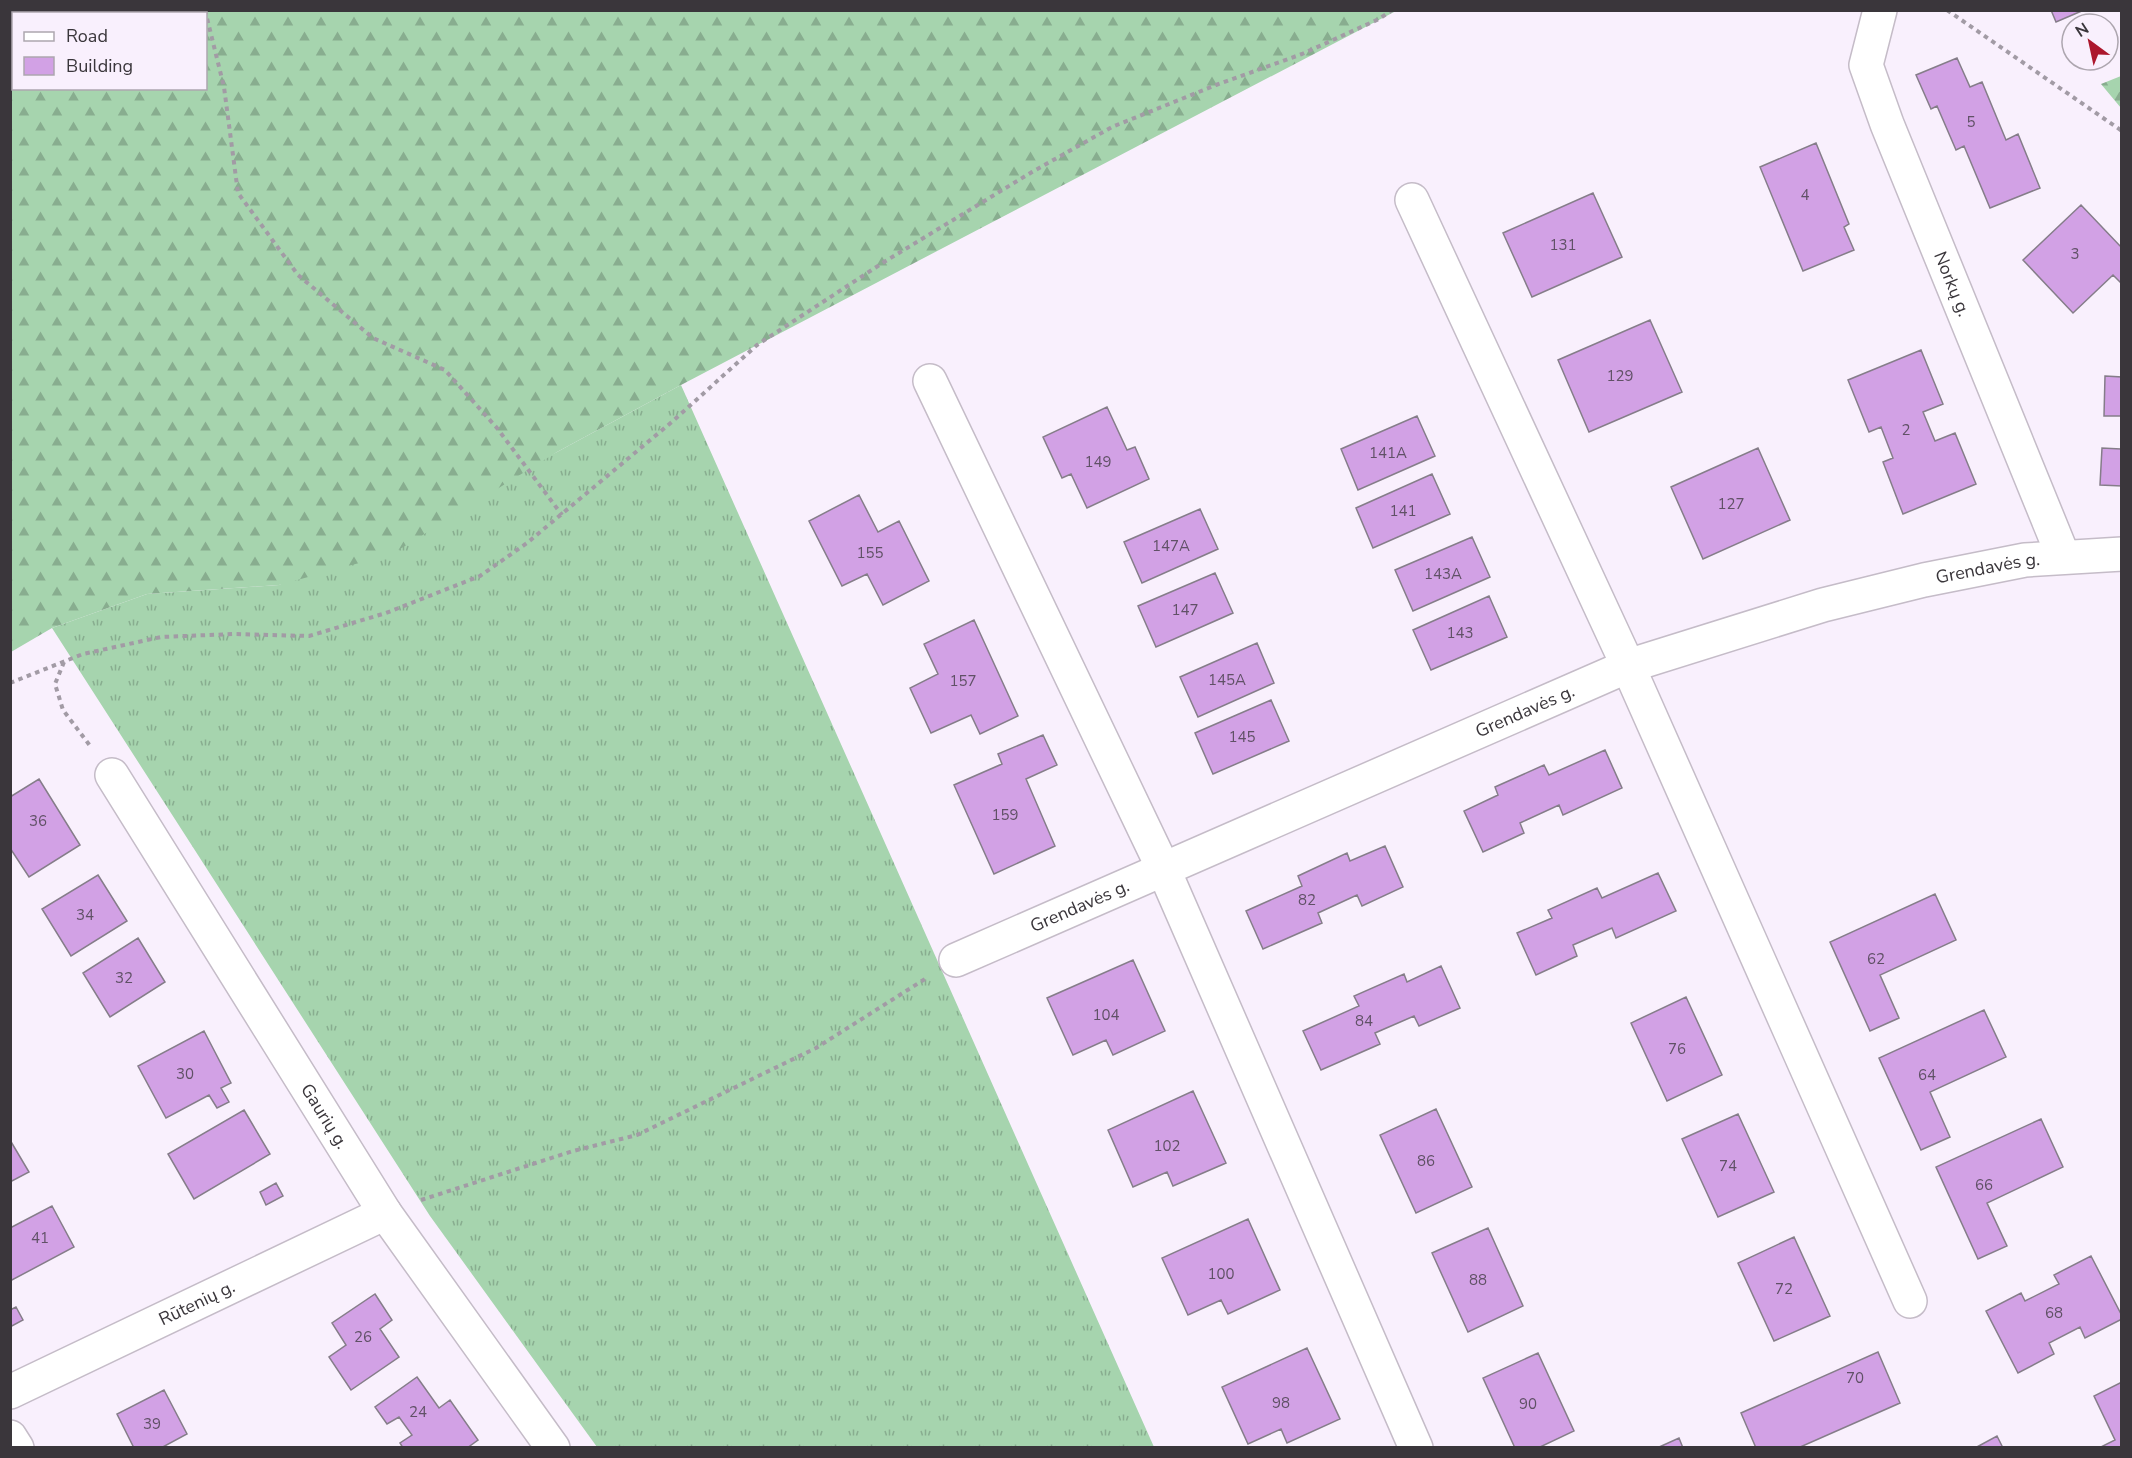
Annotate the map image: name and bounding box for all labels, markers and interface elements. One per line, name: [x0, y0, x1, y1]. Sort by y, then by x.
legend: [12, 12, 207, 90]
north arrow: [2060, 12, 2120, 72]
text: N: [2071, 18, 2093, 43]
text: Road: [66, 24, 108, 48]
text: Building: [66, 54, 133, 78]
house number: 5: [1966, 112, 1976, 132]
house number: 4: [1800, 185, 1810, 205]
house number: 131: [1549, 235, 1577, 255]
house number: 3: [2070, 244, 2080, 264]
street label: Norkų g.: [1928, 248, 1976, 320]
house number: 129: [1606, 366, 1634, 386]
house number: 2: [1901, 420, 1911, 440]
house number: 141A: [1369, 443, 1407, 463]
house number: 149: [1084, 452, 1112, 472]
house number: 127: [1717, 494, 1745, 514]
house number: 141: [1389, 501, 1417, 521]
house number: 147A: [1152, 536, 1190, 556]
house number: 155: [856, 543, 884, 563]
street label: Grendavės g.: [1934, 547, 2041, 589]
house number: 143A: [1424, 564, 1462, 584]
house number: 147: [1171, 600, 1199, 620]
house number: 143: [1446, 623, 1474, 643]
house number: 145A: [1208, 670, 1246, 690]
house number: 157: [949, 671, 977, 691]
street label: Grendavės g.: [1472, 679, 1578, 743]
house number: 145: [1228, 727, 1256, 747]
house number: 159: [991, 805, 1019, 825]
house number: 36: [29, 811, 47, 831]
street label: Grendavės g.: [1026, 874, 1133, 938]
house number: 82: [1298, 890, 1316, 910]
house number: 34: [76, 905, 94, 925]
house number: 62: [1867, 949, 1885, 969]
house number: 32: [115, 968, 133, 988]
house number: 104: [1092, 1005, 1120, 1025]
house number: 84: [1355, 1011, 1373, 1031]
house number: 76: [1668, 1039, 1686, 1059]
house number: 30: [176, 1064, 194, 1084]
house number: 64: [1918, 1065, 1936, 1085]
street label: Gaurių g.: [295, 1079, 354, 1153]
house number: 102: [1153, 1136, 1181, 1156]
house number: 86: [1417, 1151, 1435, 1171]
house number: 74: [1719, 1156, 1737, 1176]
house number: 66: [1975, 1175, 1993, 1195]
house number: 41: [31, 1228, 49, 1248]
house number: 100: [1207, 1264, 1235, 1284]
house number: 88: [1469, 1270, 1487, 1290]
street label: Rūtenių g.: [155, 1274, 239, 1331]
house number: 72: [1775, 1279, 1793, 1299]
house number: 68: [2045, 1303, 2063, 1323]
house number: 26: [354, 1327, 372, 1347]
house number: 70: [1846, 1368, 1864, 1388]
house number: 98: [1272, 1393, 1290, 1413]
house number: 90: [1519, 1394, 1537, 1414]
house number: 24: [409, 1402, 427, 1422]
house number: 39: [143, 1414, 161, 1434]

